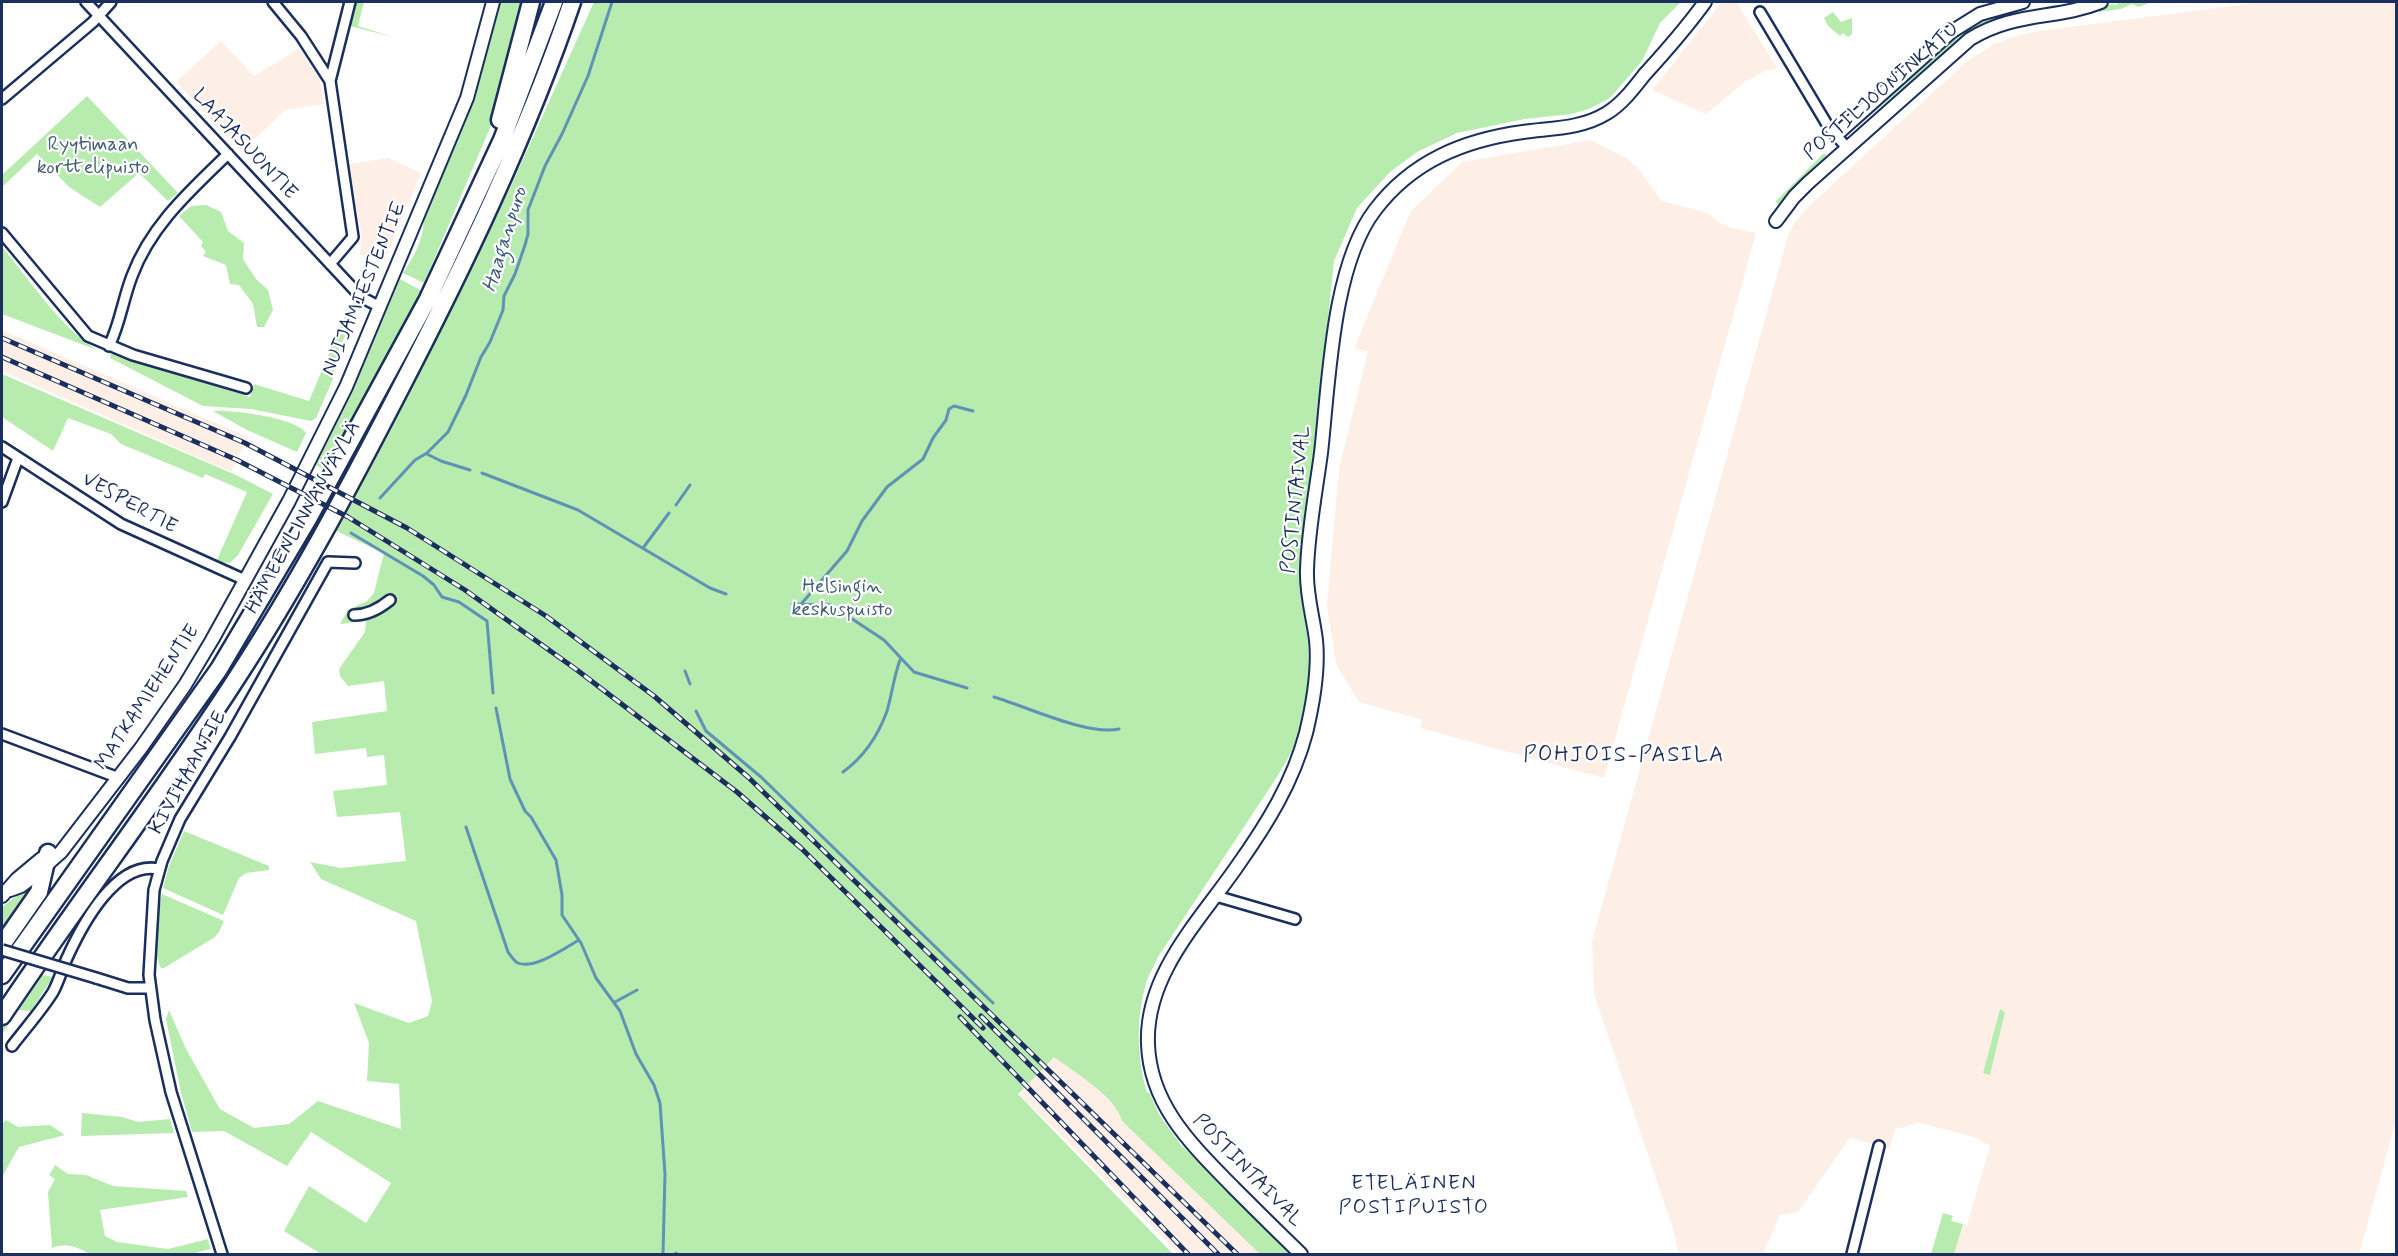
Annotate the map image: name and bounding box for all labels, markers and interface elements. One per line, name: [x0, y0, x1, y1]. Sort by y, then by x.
street label: POSTILJOONINKATU: [1799, 18, 1965, 166]
street label: LAAJASUONTIE: [186, 85, 302, 205]
park label: Ryytimaan korttelipuisto: [37, 134, 149, 181]
water label: Haaganpuro: [478, 185, 534, 295]
street label: NUIJAMIESTENTIE: [317, 198, 413, 380]
street label: HÄMEENLINNANVÄYLÄ: [241, 418, 367, 618]
street label: POSTINTAIVAL: [1277, 425, 1317, 575]
street label: VESPERTIE: [77, 468, 181, 540]
park label: Helsingin keskuspuisto: [792, 576, 892, 623]
street label: MATKAMIEHENTIE: [90, 621, 206, 775]
street label: KIVIHAANTIE: [145, 707, 233, 839]
district label: POHJOIS-PASILA: [1528, 743, 1720, 769]
street label: POSTINTAIVAL: [1187, 1109, 1307, 1233]
district label: ETELÄINEN POSTIPUISTO: [1337, 1172, 1491, 1222]

